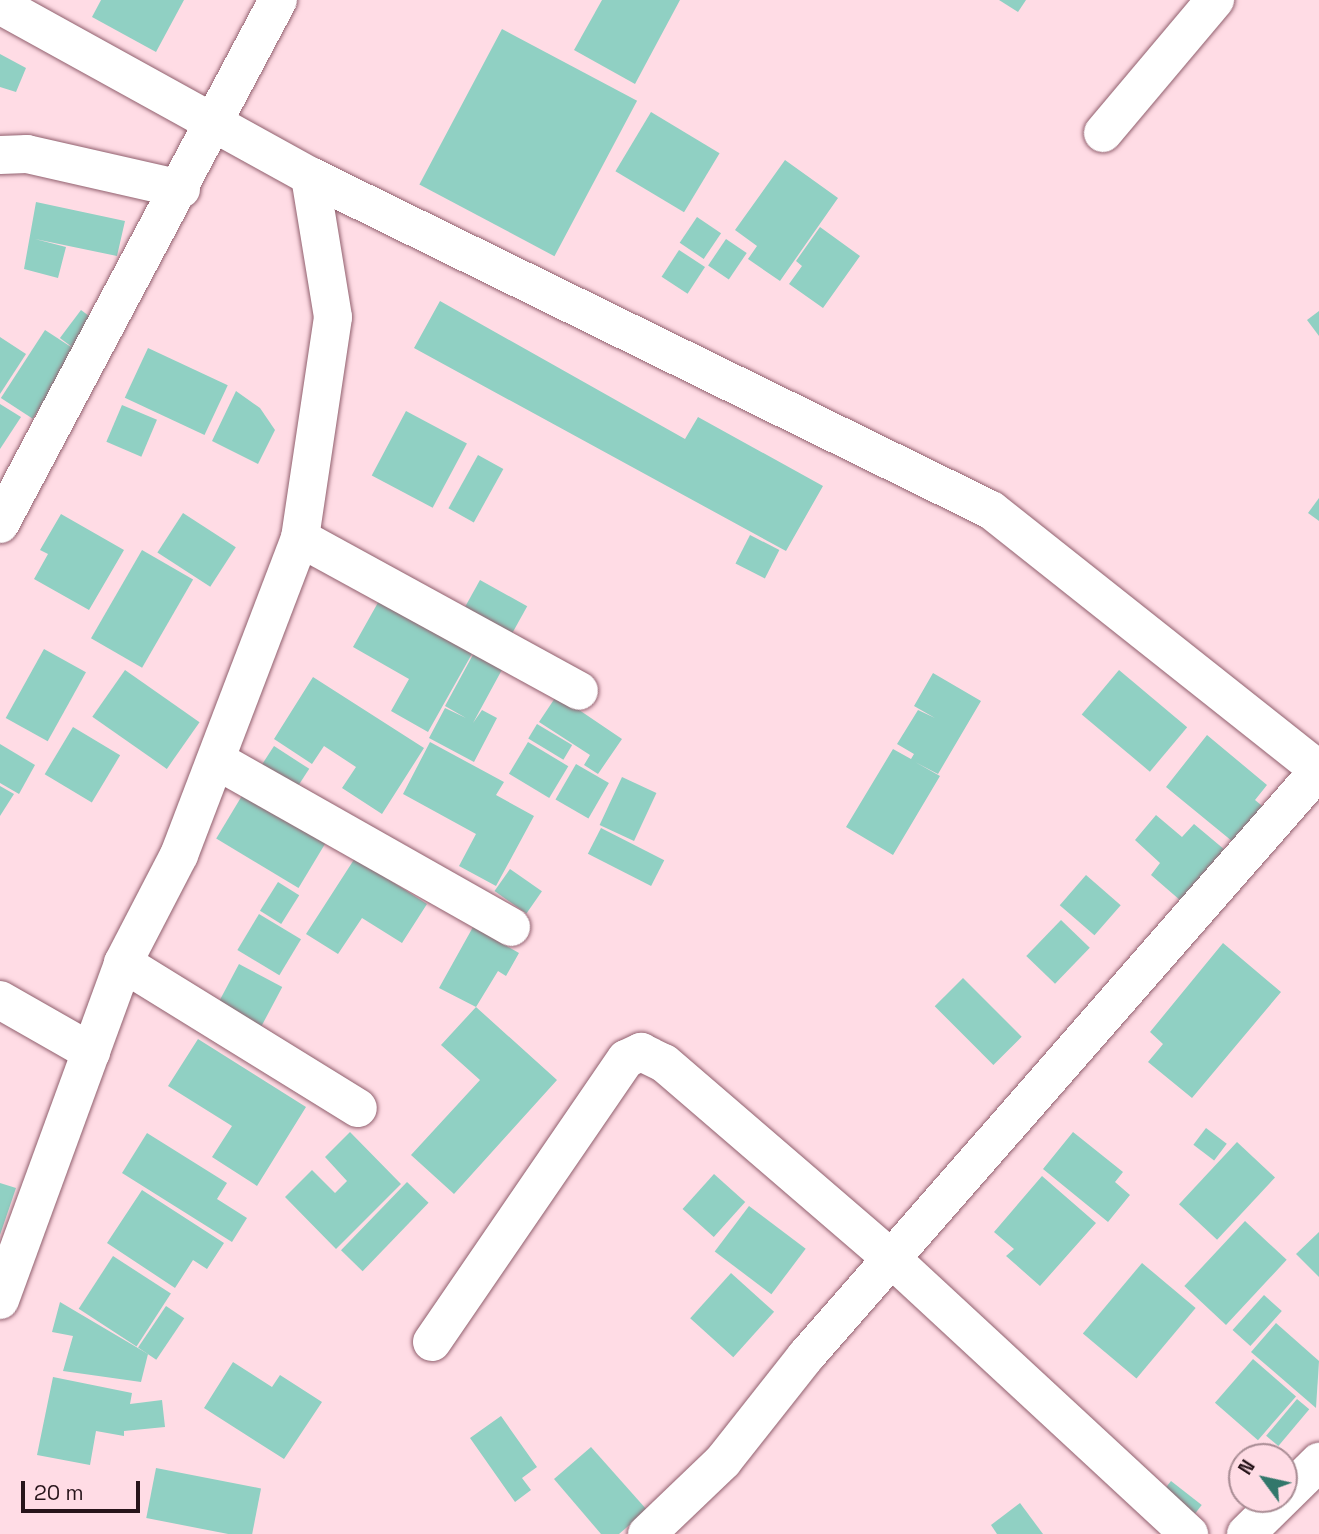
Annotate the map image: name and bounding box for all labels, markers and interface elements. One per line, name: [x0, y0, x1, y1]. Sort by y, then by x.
north arrow: [1228, 1443, 1298, 1513]
text: N: [1233, 1455, 1261, 1480]
scale bar: [24, 1468, 144, 1512]
text: 20 m: [34, 1479, 84, 1506]

